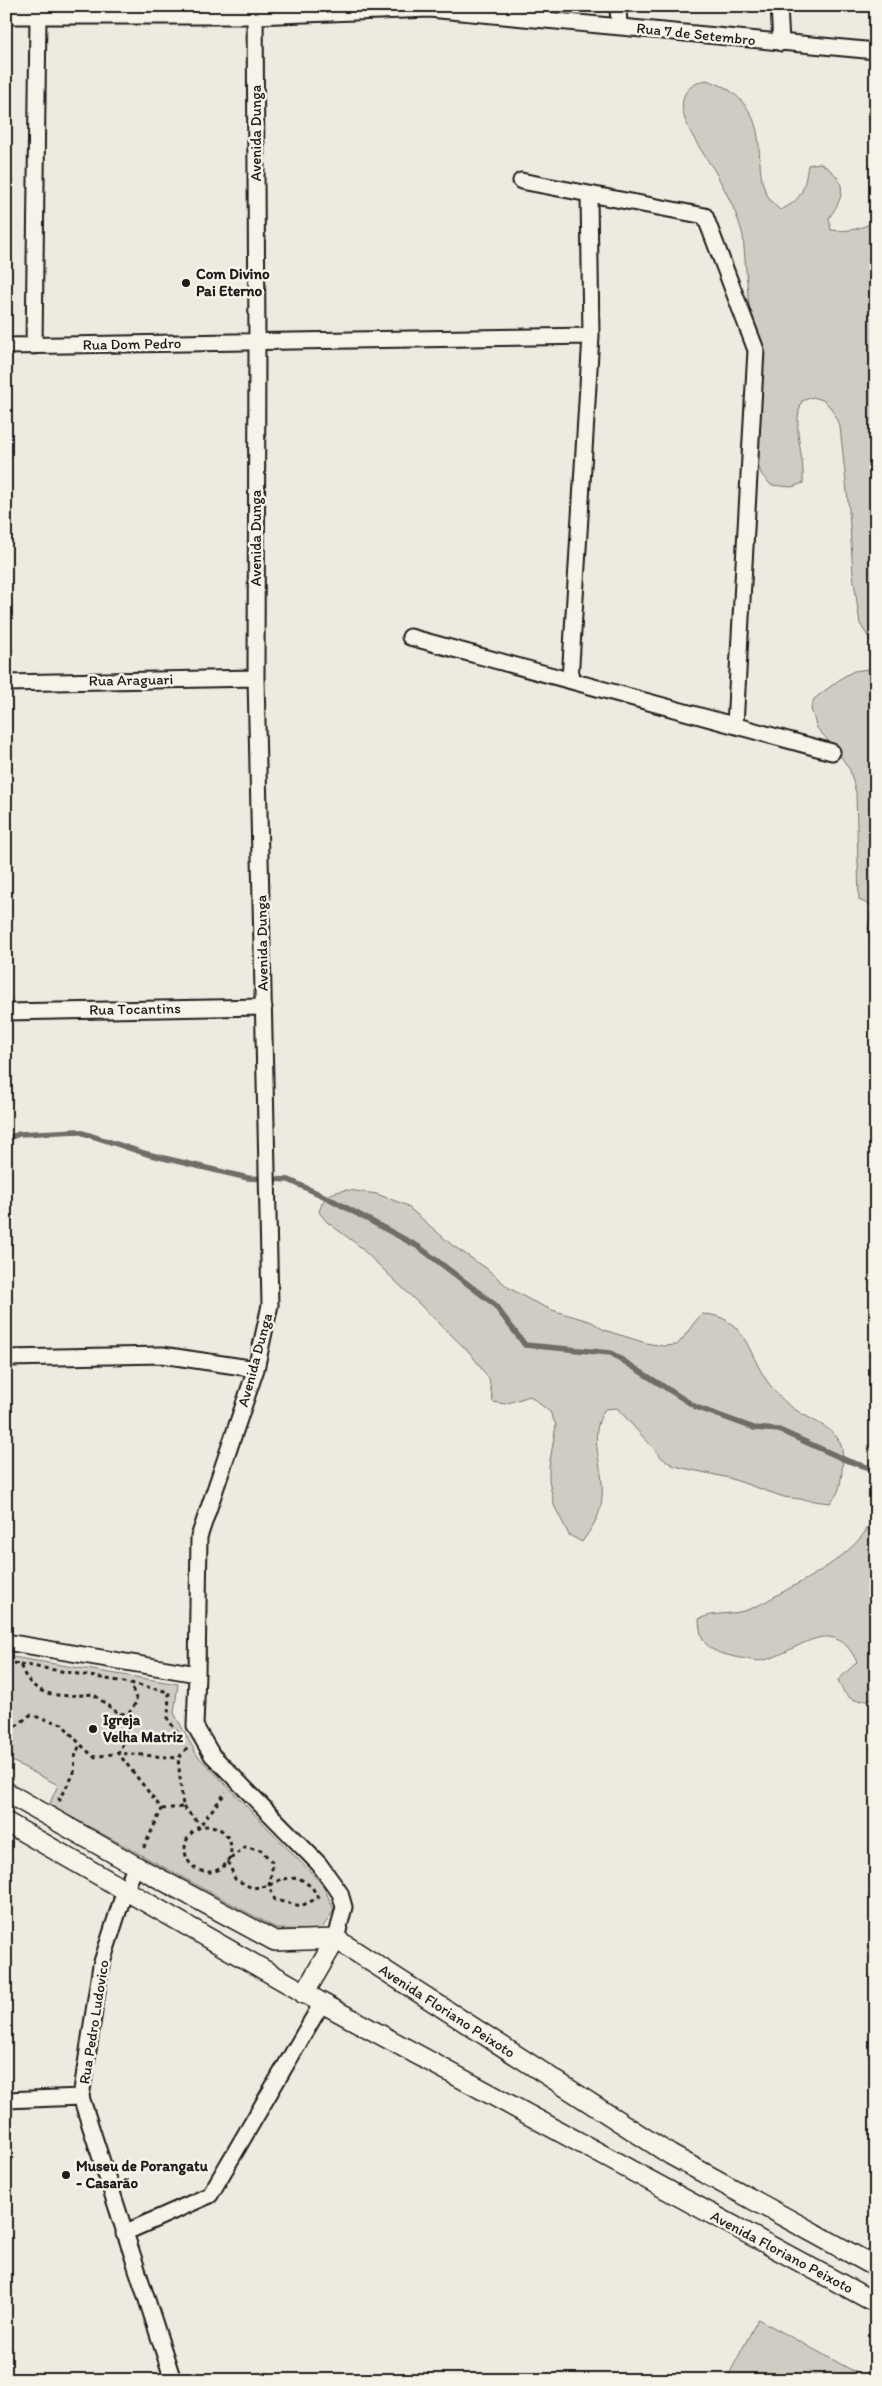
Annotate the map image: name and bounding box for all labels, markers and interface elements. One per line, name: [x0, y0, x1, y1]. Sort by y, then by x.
street label: Rua 7 de Setembro: [635, 19, 757, 49]
street label: Avenida Dunga: [247, 84, 265, 181]
place label: Com Divino Pai Eterno: [196, 265, 270, 300]
marker: Com Divino Pai Eterno: [180, 277, 192, 289]
street label: Rua Dom Pedro: [82, 334, 182, 354]
street label: Avenida Dunga: [247, 489, 265, 586]
street label: Rua Araguari: [89, 670, 173, 690]
street label: Avenida Dunga: [252, 894, 272, 991]
street label: Rua Tocantins: [89, 999, 181, 1019]
street label: Avenida Dunga: [234, 1311, 276, 1409]
place label: Igreja Velha Matriz: [103, 1711, 183, 1746]
marker: Igreja Velha Matriz: [87, 1723, 99, 1735]
street label: Rua Pedro Ludovico: [75, 1959, 113, 2085]
street label: Avenida Floriano Peixoto: [375, 1960, 519, 2062]
place label: Museu de Porangatu - Casarão: [76, 2157, 209, 2192]
marker: Museu de Porangatu - Casarão: [60, 2169, 72, 2181]
street label: Avenida Floriano Peixoto: [708, 2207, 856, 2297]

